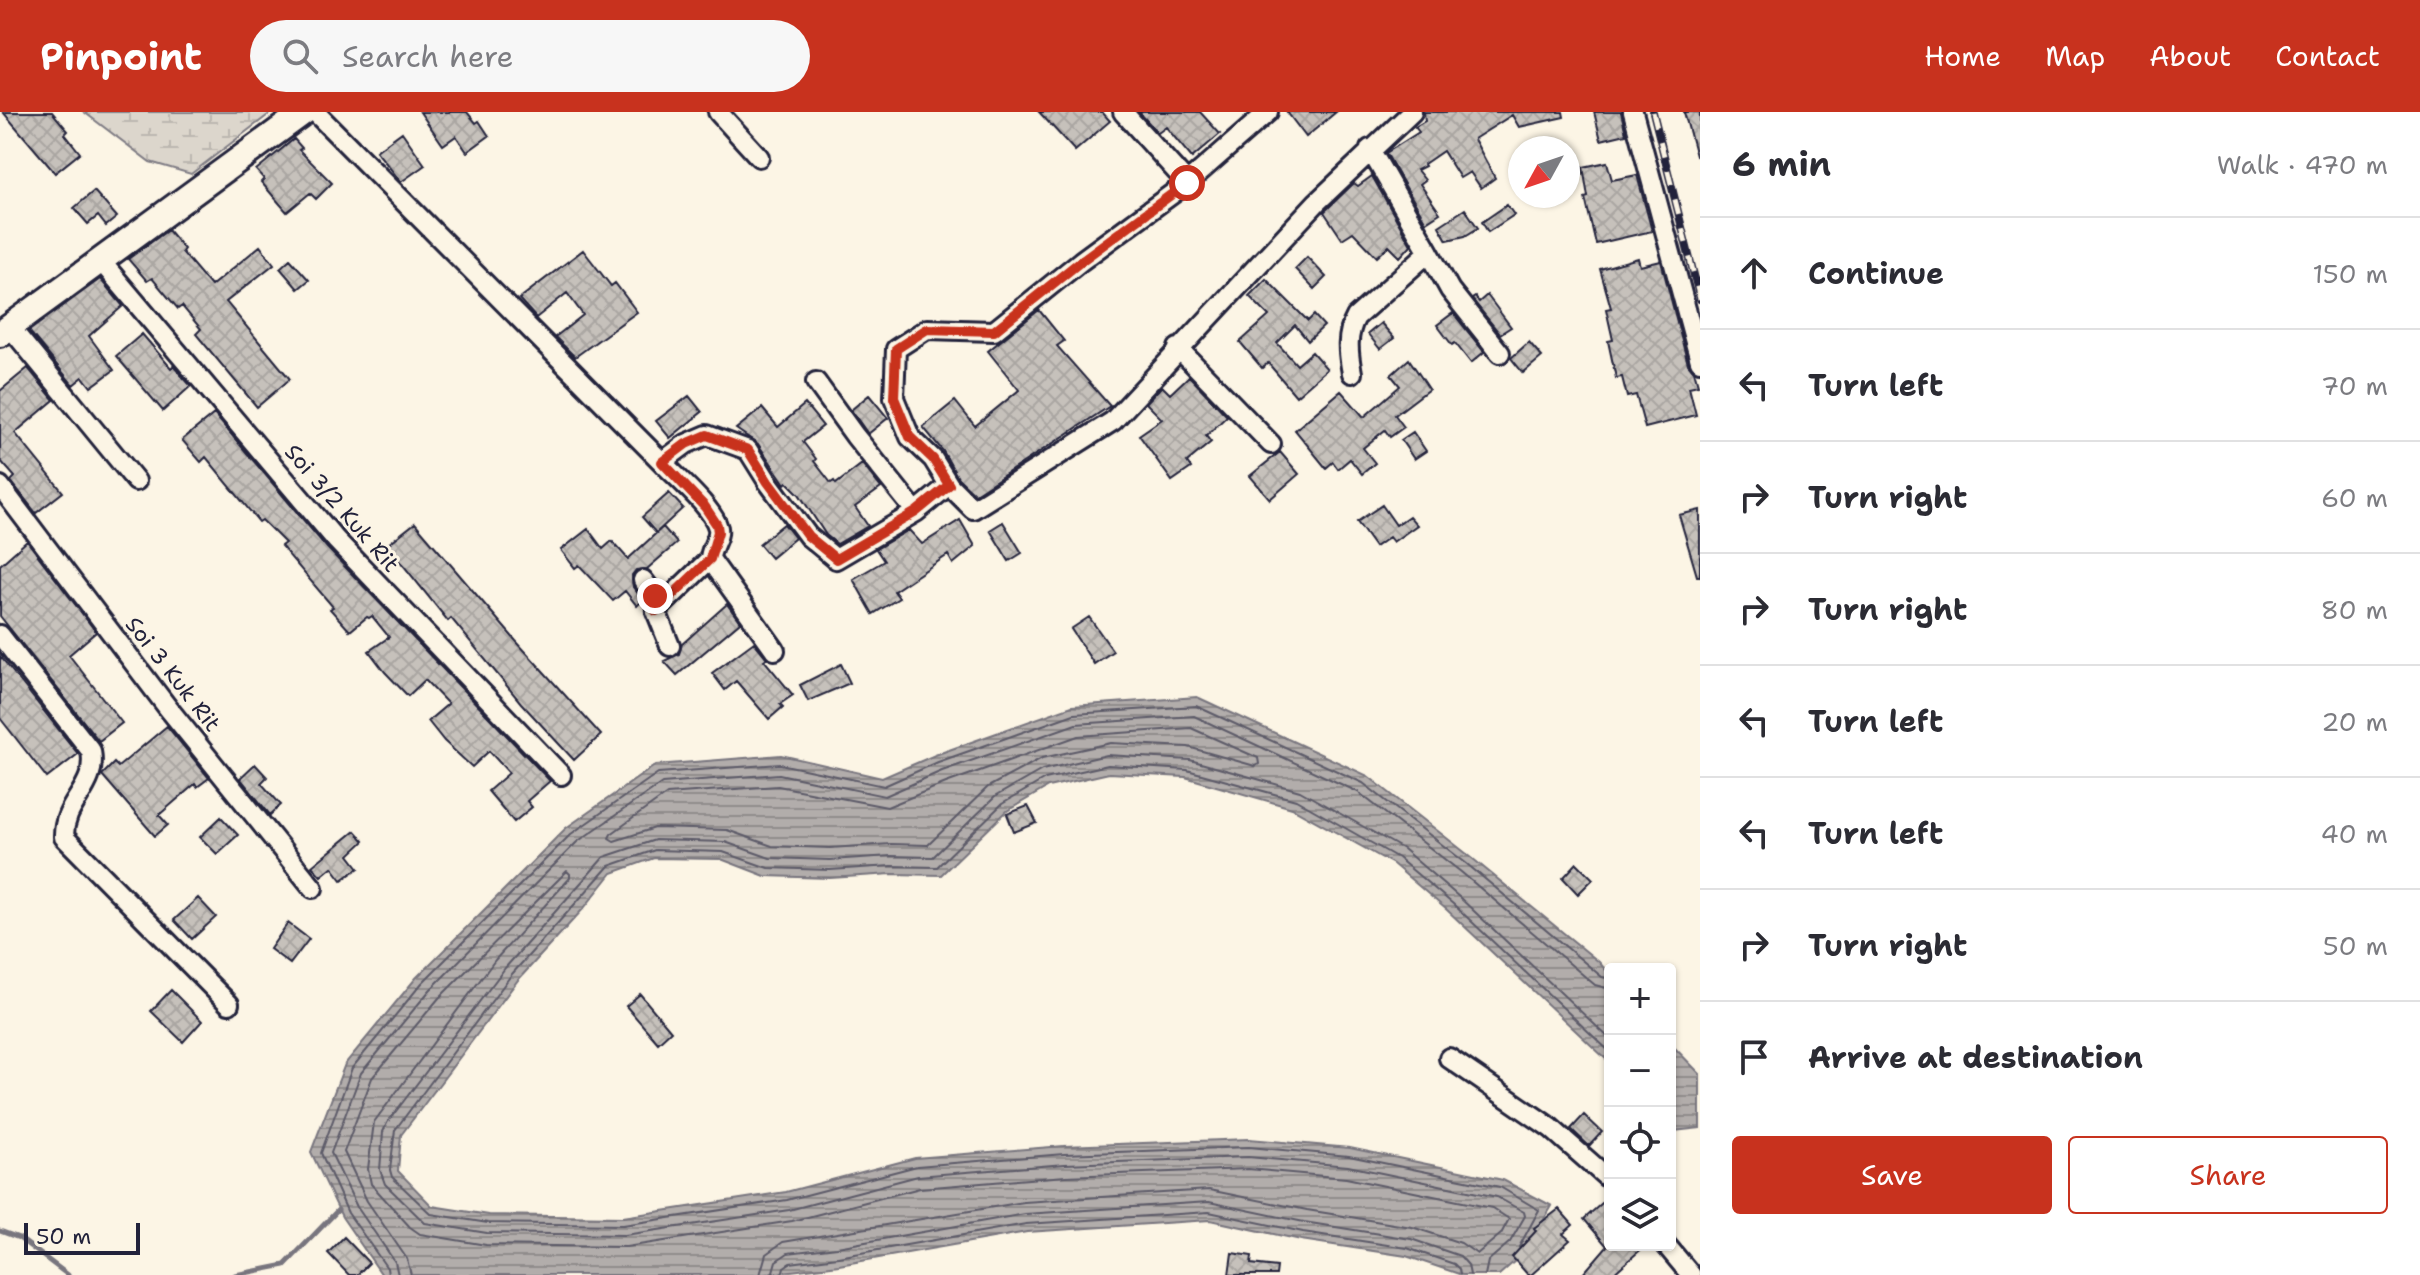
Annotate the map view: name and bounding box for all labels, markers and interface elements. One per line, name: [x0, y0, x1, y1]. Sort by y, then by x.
search box: [250, 20, 810, 92]
text: Pinpoint: [40, 31, 202, 82]
icon: search: [278, 34, 322, 78]
text: Search here: [342, 36, 513, 77]
text: Home: [1924, 37, 2001, 75]
text: Map: [2045, 37, 2105, 75]
text: About: [2149, 37, 2231, 75]
text: Contact: [2275, 37, 2380, 75]
north arrow: [1508, 136, 1580, 208]
text: 6 min: [1732, 141, 1831, 187]
text: Walk · 470 m: [2217, 147, 2388, 182]
route start: [1169, 165, 1205, 201]
icon: ahead: [1732, 251, 1776, 295]
text: Continue: [1808, 253, 1944, 294]
text: 150 m: [2312, 256, 2388, 291]
icon: left: [1732, 363, 1776, 407]
text: Turn left: [1808, 365, 1943, 406]
text: 70 m: [2321, 368, 2388, 403]
street label: Soi 3/2 Kuk Rit: [278, 438, 406, 578]
icon: right: [1732, 475, 1776, 519]
text: Turn right: [1808, 477, 1967, 518]
text: 60 m: [2321, 480, 2388, 515]
route end: [637, 578, 673, 614]
icon: right: [1732, 587, 1776, 631]
text: Turn right: [1808, 589, 1967, 630]
text: 80 m: [2321, 592, 2388, 627]
street label: Soi 3 Kuk Rit: [119, 611, 227, 737]
icon: left: [1732, 699, 1776, 743]
text: Turn left: [1808, 701, 1943, 742]
text: 20 m: [2321, 704, 2388, 739]
icon: left: [1732, 811, 1776, 855]
text: Turn left: [1808, 813, 1943, 854]
text: 40 m: [2321, 816, 2388, 851]
icon: right: [1732, 923, 1776, 967]
text: Turn right: [1808, 925, 1967, 966]
text: 50 m: [2323, 928, 2388, 963]
map controls: [1604, 963, 1676, 1251]
button: +: [1604, 963, 1676, 1035]
button: −: [1604, 1035, 1676, 1107]
icon: arrive: [1732, 1035, 1776, 1079]
text: Arrive at destination: [1808, 1037, 2143, 1078]
button: locate: [1604, 1107, 1676, 1179]
button: Save: [1732, 1136, 2052, 1214]
button: Share: [2068, 1136, 2388, 1214]
button: layers: [1604, 1179, 1676, 1251]
scale bar: [24, 1219, 140, 1255]
text: 50 m: [36, 1222, 91, 1251]

